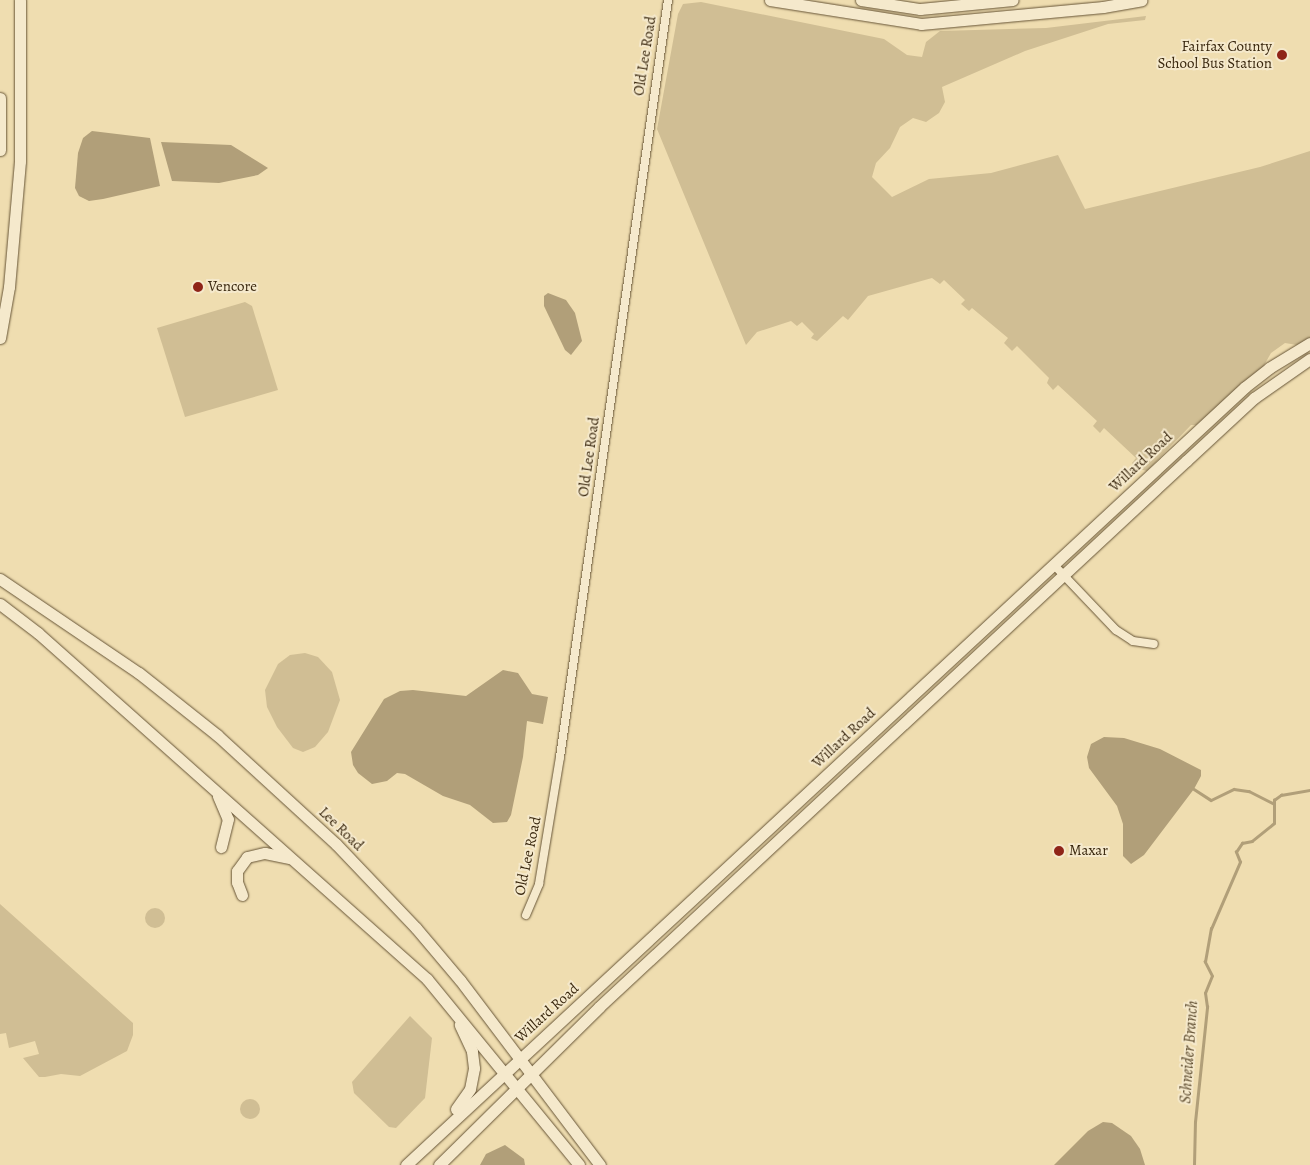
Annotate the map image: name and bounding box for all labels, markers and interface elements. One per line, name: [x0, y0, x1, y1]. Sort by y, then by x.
street label: Old Lee Road: [630, 15, 660, 97]
place label: Fairfax County School Bus Station: [1158, 37, 1272, 72]
marker: Fairfax County School Bus Station: [1276, 49, 1288, 61]
place label: Vencore: [208, 278, 257, 296]
marker: Vencore: [192, 281, 204, 293]
street label: Old Lee Road: [574, 416, 604, 498]
street label: Willard Road: [1106, 428, 1176, 496]
street label: Willard Road: [809, 704, 879, 772]
street label: Lee Road: [315, 803, 367, 855]
street label: Old Lee Road: [511, 815, 545, 897]
place label: Maxar: [1069, 842, 1108, 860]
marker: Maxar: [1053, 845, 1065, 857]
street label: Willard Road: [511, 980, 583, 1046]
water label: Schneider Branch: [1176, 1000, 1202, 1104]

